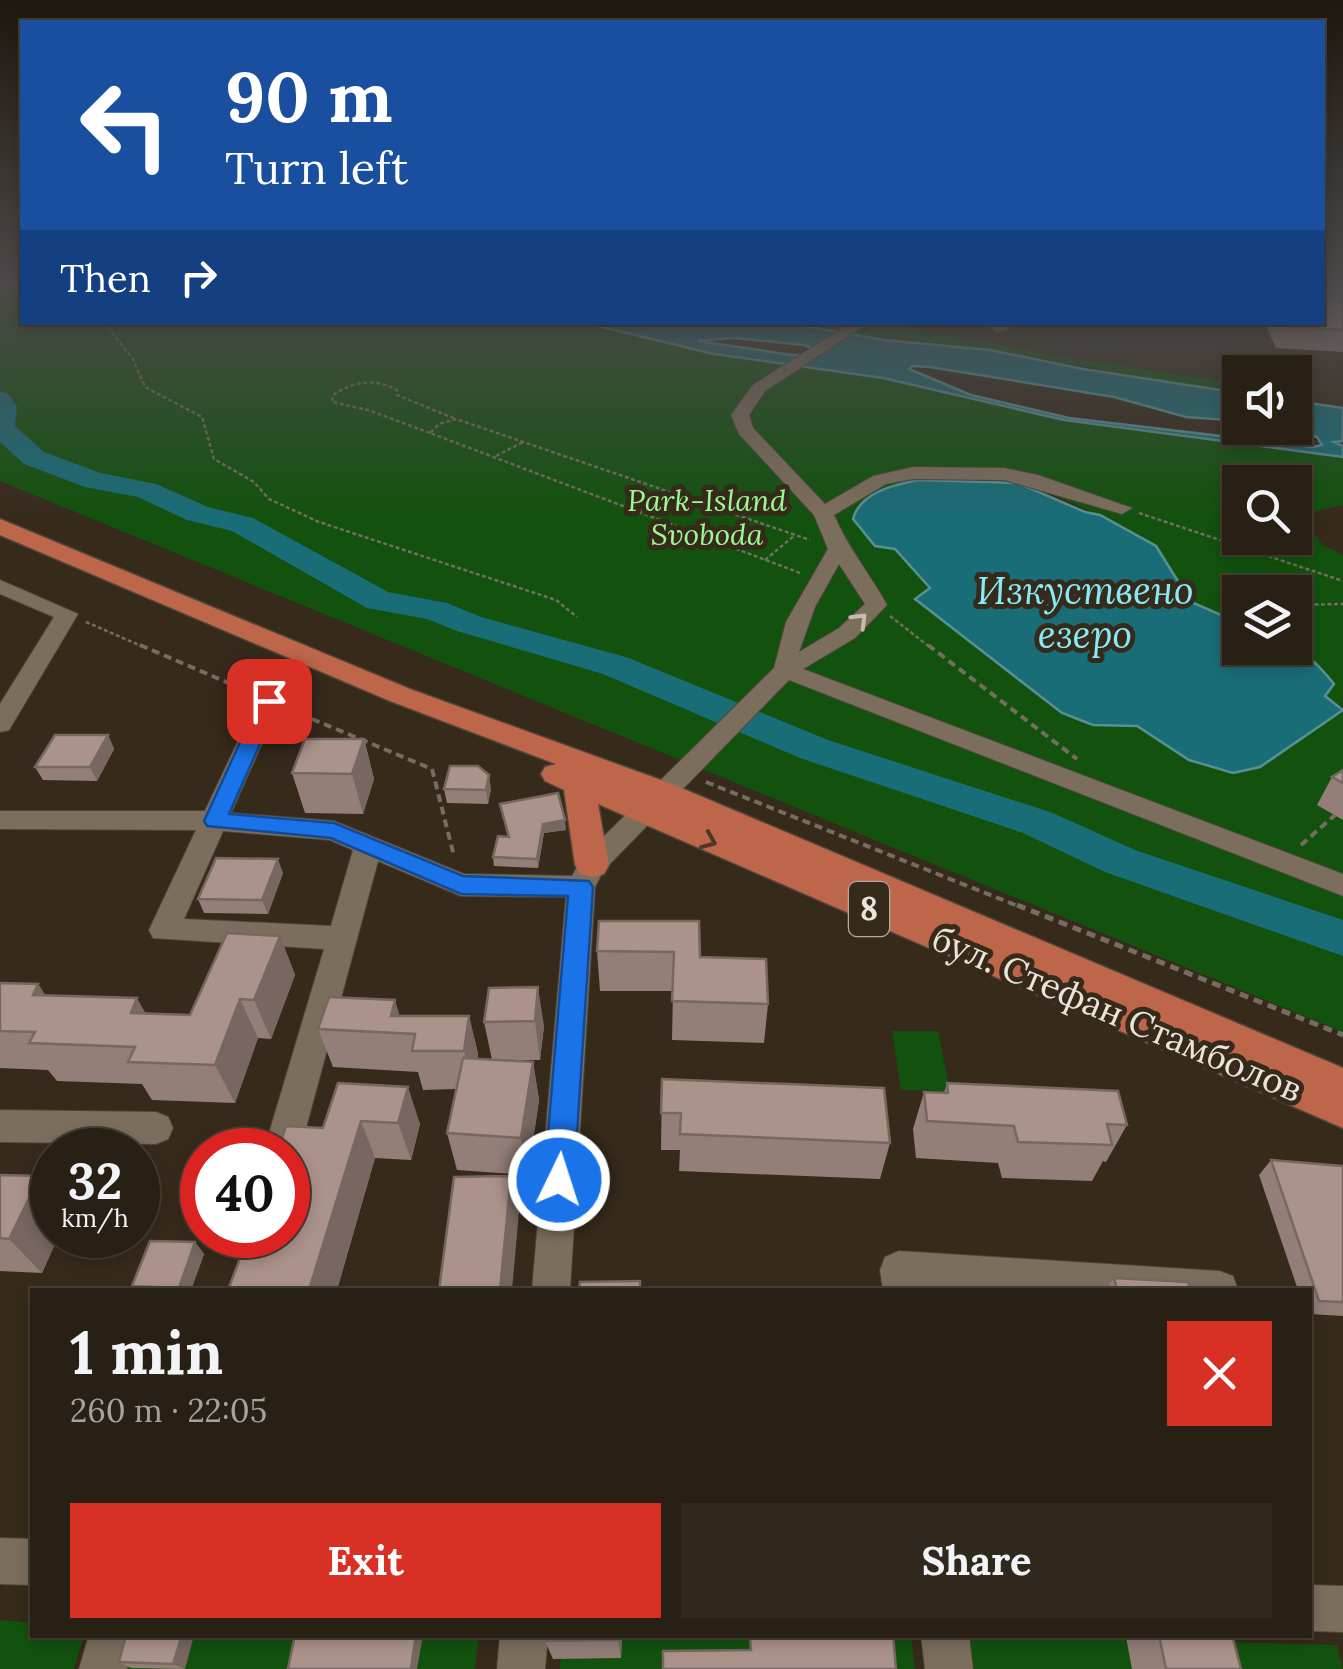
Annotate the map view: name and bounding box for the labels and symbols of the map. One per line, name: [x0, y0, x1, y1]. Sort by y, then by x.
park label: Park-Island Svoboda: [627, 481, 787, 553]
water label: Изкуствено езеро: [976, 566, 1194, 658]
one-way arrow: [848, 614, 866, 632]
pin: [227, 659, 312, 744]
one-way arrow: [699, 829, 717, 849]
road number: 8: [849, 882, 889, 936]
street label: бул. Стефан Стамболов: [926, 915, 1309, 1112]
speed limit sign: 40: [180, 1128, 310, 1258]
position arrow: [507, 1128, 611, 1232]

